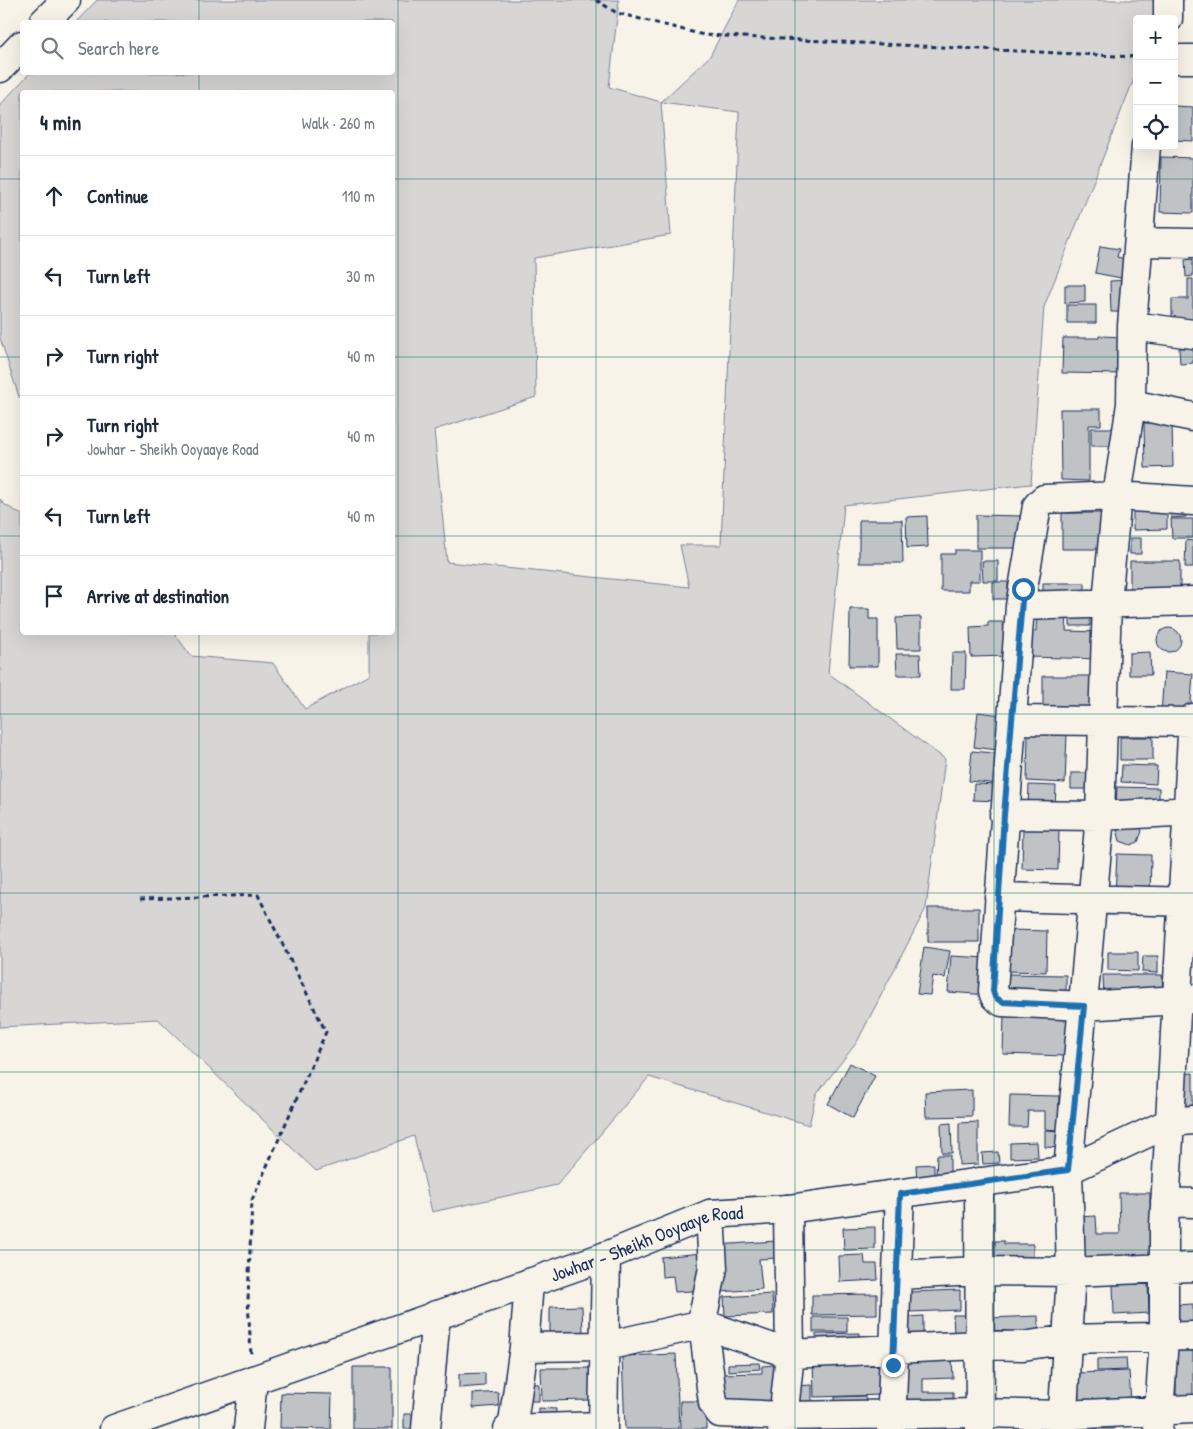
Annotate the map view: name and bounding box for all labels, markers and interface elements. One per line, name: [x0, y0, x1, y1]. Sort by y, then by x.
map controls: [1133, 15, 1178, 150]
button: +: [1133, 15, 1178, 60]
search box: [20, 20, 395, 75]
icon: search: [38, 34, 66, 62]
text: Search here: [78, 35, 159, 61]
button: −: [1133, 60, 1178, 105]
button: locate: [1133, 105, 1178, 150]
text: 4 min: [40, 108, 81, 137]
text: Walk · 260 m: [302, 112, 375, 134]
icon: ahead: [40, 182, 68, 210]
text: Continue: [87, 183, 148, 209]
text: 110 m: [342, 185, 375, 207]
icon: left: [40, 262, 68, 290]
text: Turn left: [87, 263, 150, 289]
text: 30 m: [346, 265, 375, 287]
icon: right: [40, 342, 68, 370]
text: Turn right: [87, 343, 158, 369]
text: 40 m: [347, 345, 375, 367]
text: Turn right: [87, 412, 158, 438]
icon: right: [40, 422, 68, 450]
text: 40 m: [347, 425, 375, 447]
text: Jowhar - Sheikh Ooyaaye Road: [87, 438, 259, 460]
icon: left: [40, 502, 68, 530]
text: Turn left: [87, 503, 150, 529]
text: 40 m: [347, 505, 375, 527]
route start: [1012, 578, 1035, 601]
icon: arrive: [40, 582, 68, 610]
text: Arrive at destination: [87, 583, 229, 609]
street label: Jowhar - Sheikh Ooyaaye Road: [547, 1199, 745, 1288]
route end: [882, 1354, 905, 1377]

